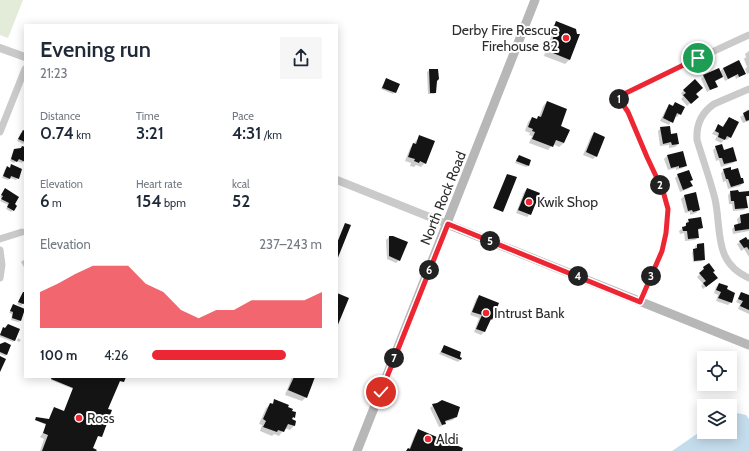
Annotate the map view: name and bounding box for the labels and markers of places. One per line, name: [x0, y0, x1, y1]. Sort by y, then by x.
place label: Derby Fire Rescue Firehouse 82: [452, 21, 558, 55]
marker: Derby Fire Rescue Firehouse 82: [561, 33, 571, 43]
pin: [681, 41, 715, 75]
pin: 1: [609, 89, 629, 109]
pin: 2: [650, 175, 670, 195]
place label: Kwik Shop: [537, 193, 598, 211]
marker: Kwik Shop: [524, 197, 534, 207]
pin: 5: [480, 231, 500, 251]
pin: 6: [419, 260, 439, 280]
pin: 4: [568, 266, 588, 286]
pin: 3: [641, 266, 661, 286]
place label: Intrust Bank: [494, 304, 565, 322]
marker: Intrust Bank: [481, 308, 491, 318]
pin: 7: [384, 348, 404, 368]
pin: [364, 375, 398, 409]
place label: Ross: [87, 409, 115, 427]
marker: Ross: [74, 413, 84, 423]
place label: Aldi: [436, 430, 459, 448]
marker: Aldi: [423, 434, 433, 444]

